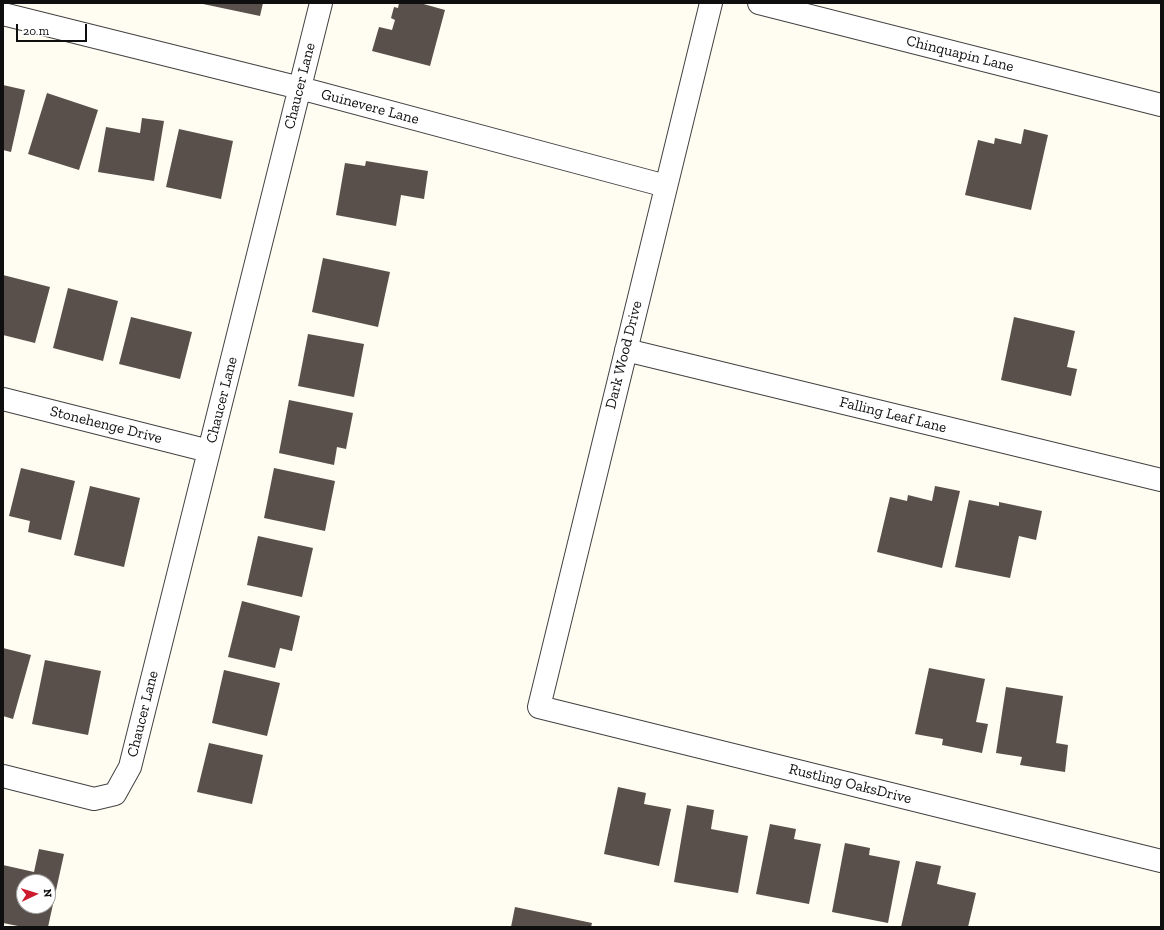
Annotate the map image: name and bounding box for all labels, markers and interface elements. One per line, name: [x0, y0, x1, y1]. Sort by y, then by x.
scale bar: [18, 16, 89, 42]
text: 20 m: [23, 24, 49, 38]
street label: Chinquapin Lane: [904, 32, 1016, 76]
street label: Chaucer Lane: [281, 41, 319, 131]
street label: Guinevere Lane: [319, 85, 421, 129]
street label: Dark Wood Drive: [602, 299, 646, 411]
street label: Chaucer Lane: [203, 355, 241, 445]
street label: Falling Leaf Lane: [838, 393, 948, 437]
street label: Stonehenge Drive: [48, 402, 164, 448]
street label: Chaucer Lane: [124, 669, 162, 759]
street label: Rustling OaksDrive: [787, 760, 913, 808]
north arrow: [16, 874, 56, 914]
text: N: [41, 889, 54, 898]

